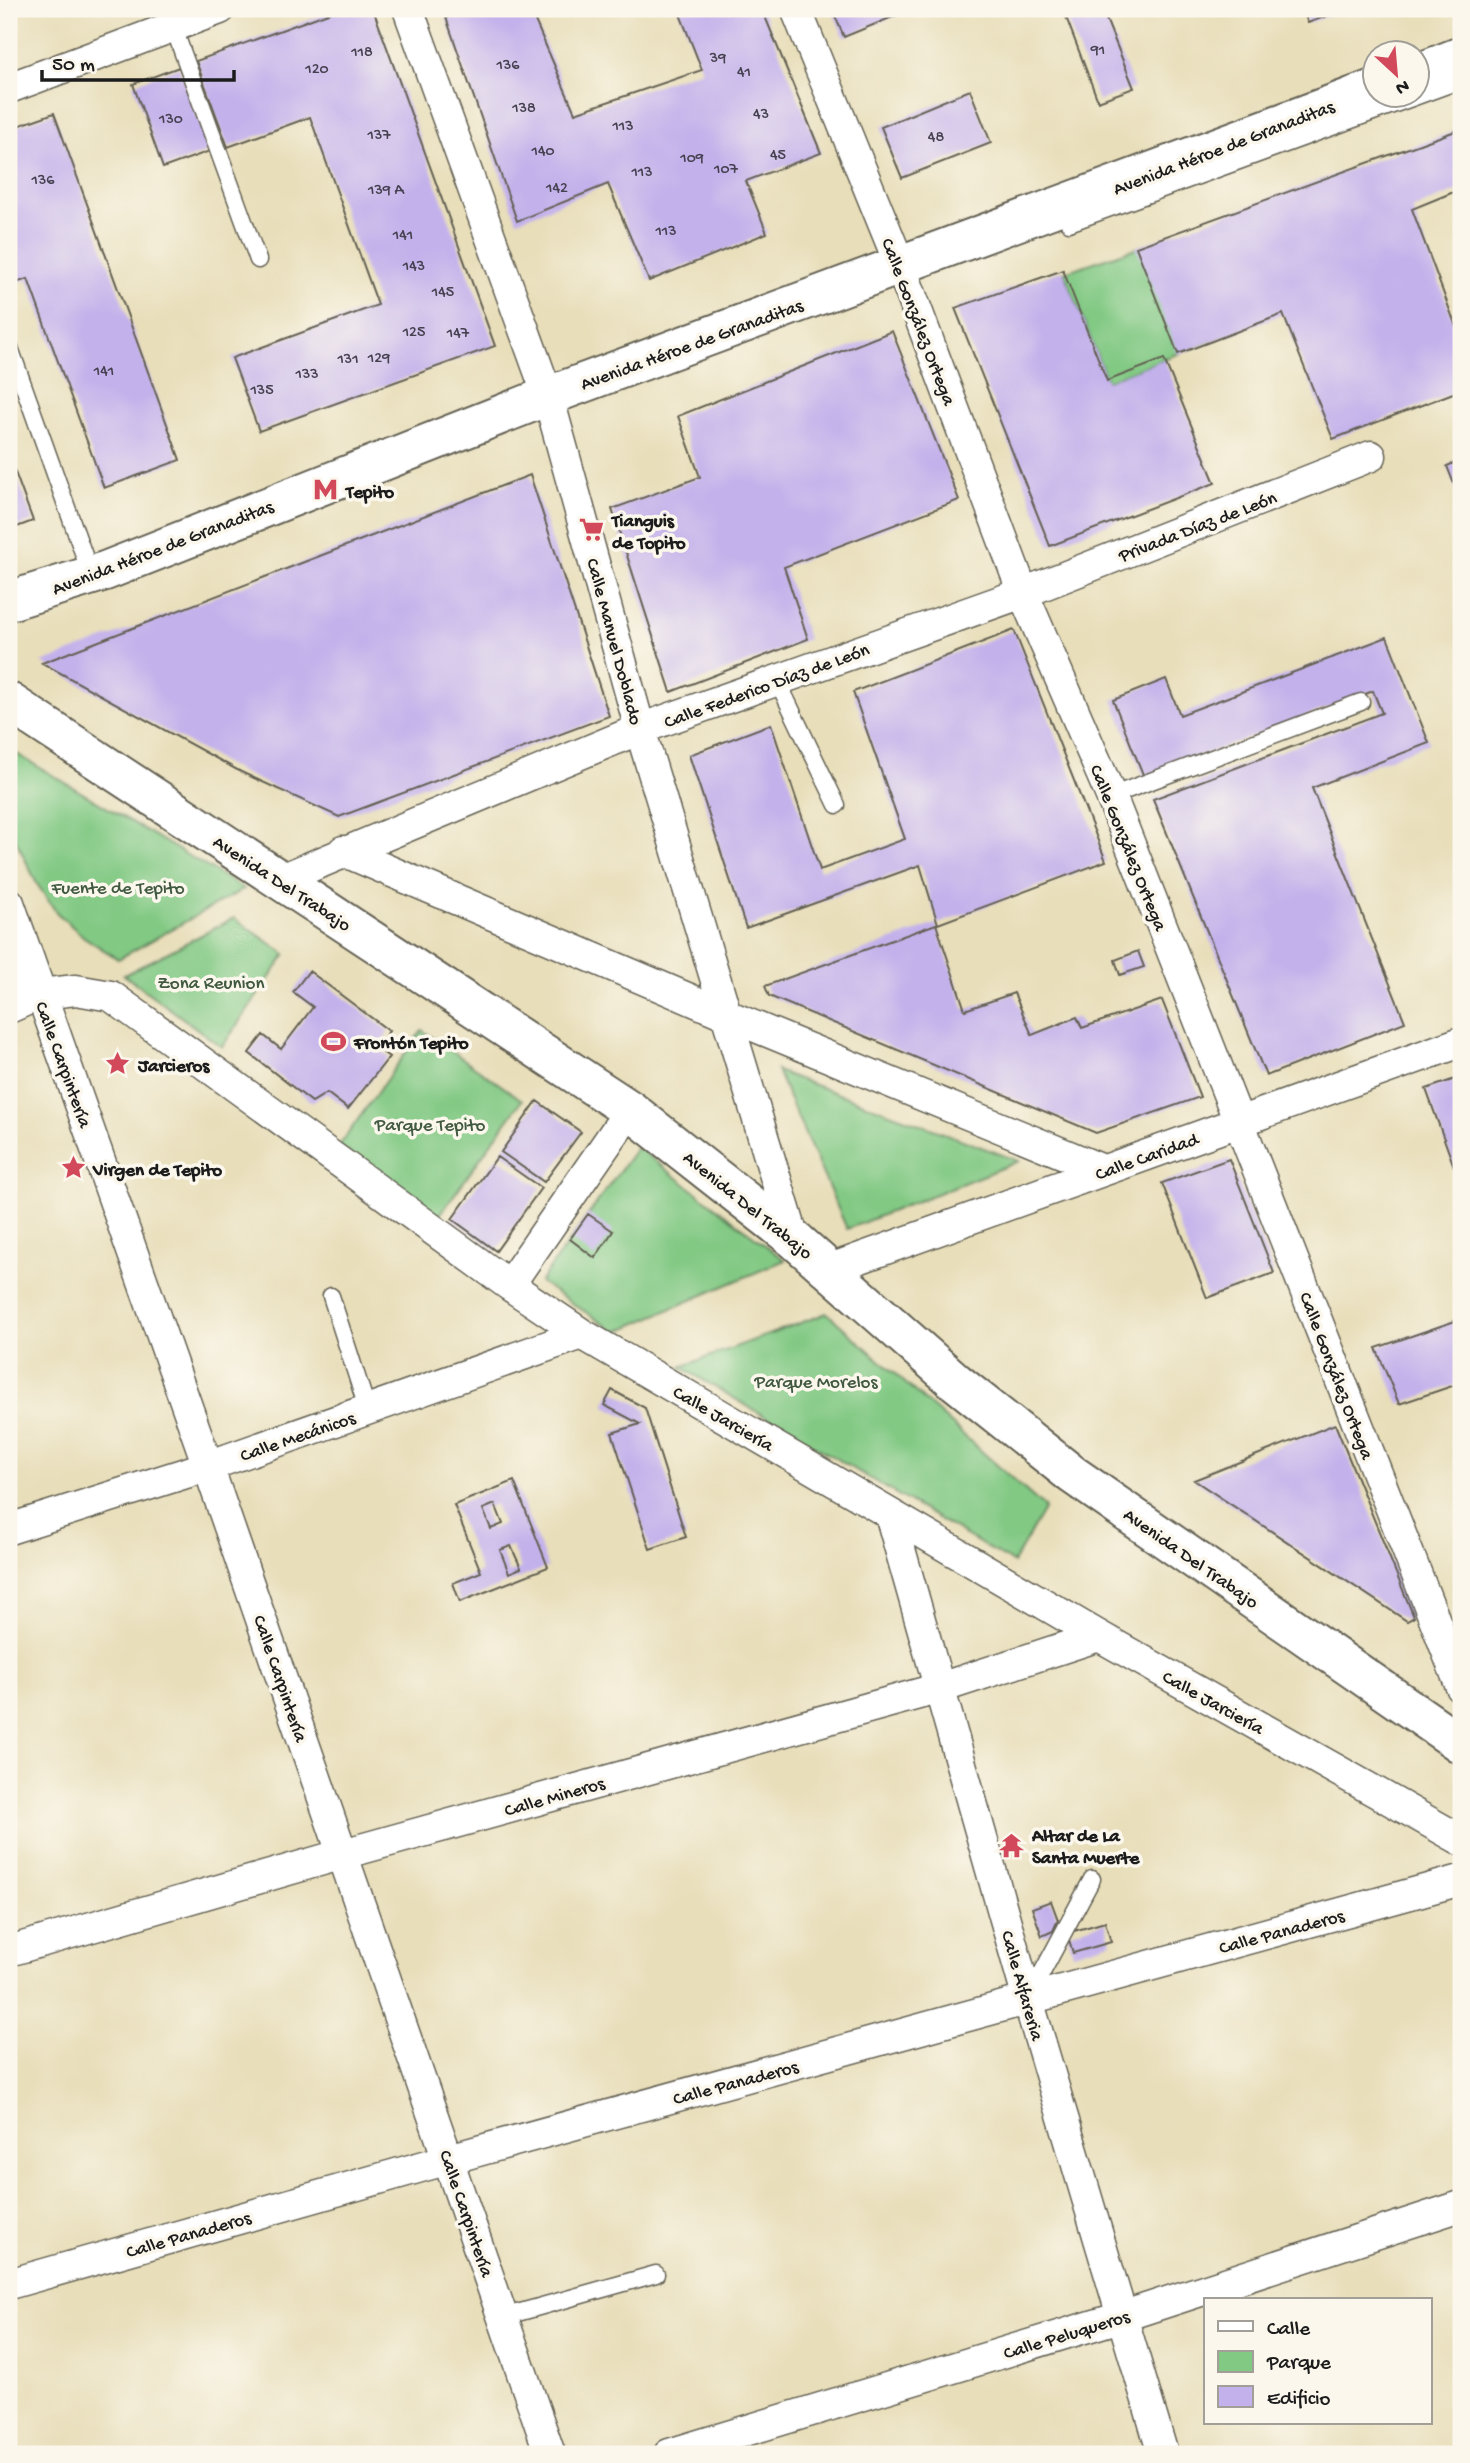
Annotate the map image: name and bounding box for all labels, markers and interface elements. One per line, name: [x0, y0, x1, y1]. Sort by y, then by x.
scale bar: [42, 38, 234, 82]
north arrow: [1362, 38, 1432, 108]
house number: 91: [1090, 42, 1105, 61]
house number: 118: [350, 44, 373, 63]
house number: 39: [709, 50, 726, 69]
text: 50 m: [52, 54, 95, 79]
house number: 136: [496, 57, 520, 76]
house number: 120: [304, 61, 329, 80]
house number: 41: [737, 64, 751, 83]
text: N: [1391, 73, 1413, 99]
street label: Avenida Héroe de Granaditas: [1110, 96, 1339, 202]
house number: 138: [511, 100, 536, 119]
house number: 43: [753, 106, 769, 125]
house number: 130: [158, 111, 183, 130]
house number: 113: [611, 118, 634, 137]
house number: 137: [366, 127, 391, 146]
house number: 48: [928, 129, 944, 148]
house number: 140: [530, 143, 555, 162]
house number: 45: [770, 147, 786, 166]
house number: 109: [679, 150, 704, 169]
house number: 107: [713, 161, 739, 180]
house number: 113: [630, 164, 653, 183]
house number: 136: [31, 172, 55, 191]
house number: 142: [545, 180, 568, 199]
house number: 139 A: [367, 182, 406, 201]
house number: 113: [654, 223, 677, 242]
house number: 141: [392, 227, 413, 246]
street label: Calle González Ortega: [874, 235, 960, 410]
house number: 143: [402, 258, 425, 277]
house number: 145: [431, 284, 454, 303]
street label: Avenida Héroe de Granaditas: [578, 295, 808, 397]
house number: 125: [402, 324, 425, 343]
house number: 147: [446, 325, 470, 344]
house number: 129: [367, 350, 390, 369]
house number: 131: [336, 351, 359, 370]
house number: 141: [93, 363, 114, 382]
house number: 133: [294, 366, 319, 385]
house number: 135: [249, 382, 274, 401]
metro station icon: Tepito: [312, 476, 340, 504]
place label: Tepito: [344, 482, 394, 505]
street label: Privada Díaz de León: [1115, 488, 1281, 569]
street label: Avenida Héroe de Granaditas: [49, 496, 278, 602]
place label: Tianguis de Topito: [610, 511, 686, 556]
supermarket icon: Tianguis de Topito: [578, 516, 606, 544]
street label: Calle Manuel Doblado: [579, 556, 646, 728]
street label: Calle Federico Díaz de León: [661, 639, 873, 735]
street label: Calle González Ortega: [1083, 762, 1171, 936]
street label: Avenida Del Trabajo: [208, 832, 355, 938]
park label: Fuente de Tepito: [50, 878, 185, 901]
park label: Zona Reunion: [158, 973, 264, 996]
street label: Calle Carpintería: [28, 999, 96, 1133]
sports icon: Frontón Tepito: [320, 1027, 348, 1055]
place label: Frontón Tepito: [353, 1033, 469, 1056]
place icon: Jarcieros: [104, 1050, 132, 1078]
place label: Jarcieros: [137, 1056, 210, 1079]
park label: Parque Tepito: [374, 1115, 485, 1138]
street label: Calle Caridad: [1093, 1128, 1204, 1188]
street label: Avenida Del Trabajo: [677, 1147, 816, 1266]
place icon: Virgen de Tepito: [59, 1154, 87, 1182]
place label: Virgen de Tepito: [92, 1160, 222, 1183]
street label: Calle González Ortega: [1292, 1289, 1378, 1464]
park label: Parque Morelos: [754, 1372, 878, 1395]
street label: Calle Jarciería: [668, 1382, 778, 1459]
street label: Calle Mecánicos: [238, 1408, 360, 1469]
street label: Avenida Del Trabajo: [1118, 1505, 1262, 1615]
street label: Calle Carpintería: [246, 1613, 312, 1747]
street label: Calle Jarciería: [1157, 1667, 1268, 1742]
street label: Calle Mineros: [502, 1773, 609, 1824]
place label: Altar de La Santa Muerte: [1031, 1826, 1141, 1871]
temple icon: Altar de La Santa Muerte: [998, 1831, 1026, 1859]
street label: Calle Panaderos: [1217, 1905, 1348, 1961]
street label: Calle Alfareria: [994, 1928, 1048, 2045]
street label: Calle Panaderos: [671, 2056, 802, 2112]
street label: Calle Carpintería: [432, 2148, 498, 2282]
street label: Calle Panaderos: [124, 2207, 255, 2265]
legend: [1204, 2298, 1432, 2424]
street label: Calle Peluqueros: [1001, 2306, 1134, 2366]
text: Calle: [1267, 2318, 1311, 2343]
text: Parque: [1266, 2352, 1332, 2377]
text: Edificio: [1267, 2388, 1331, 2413]

